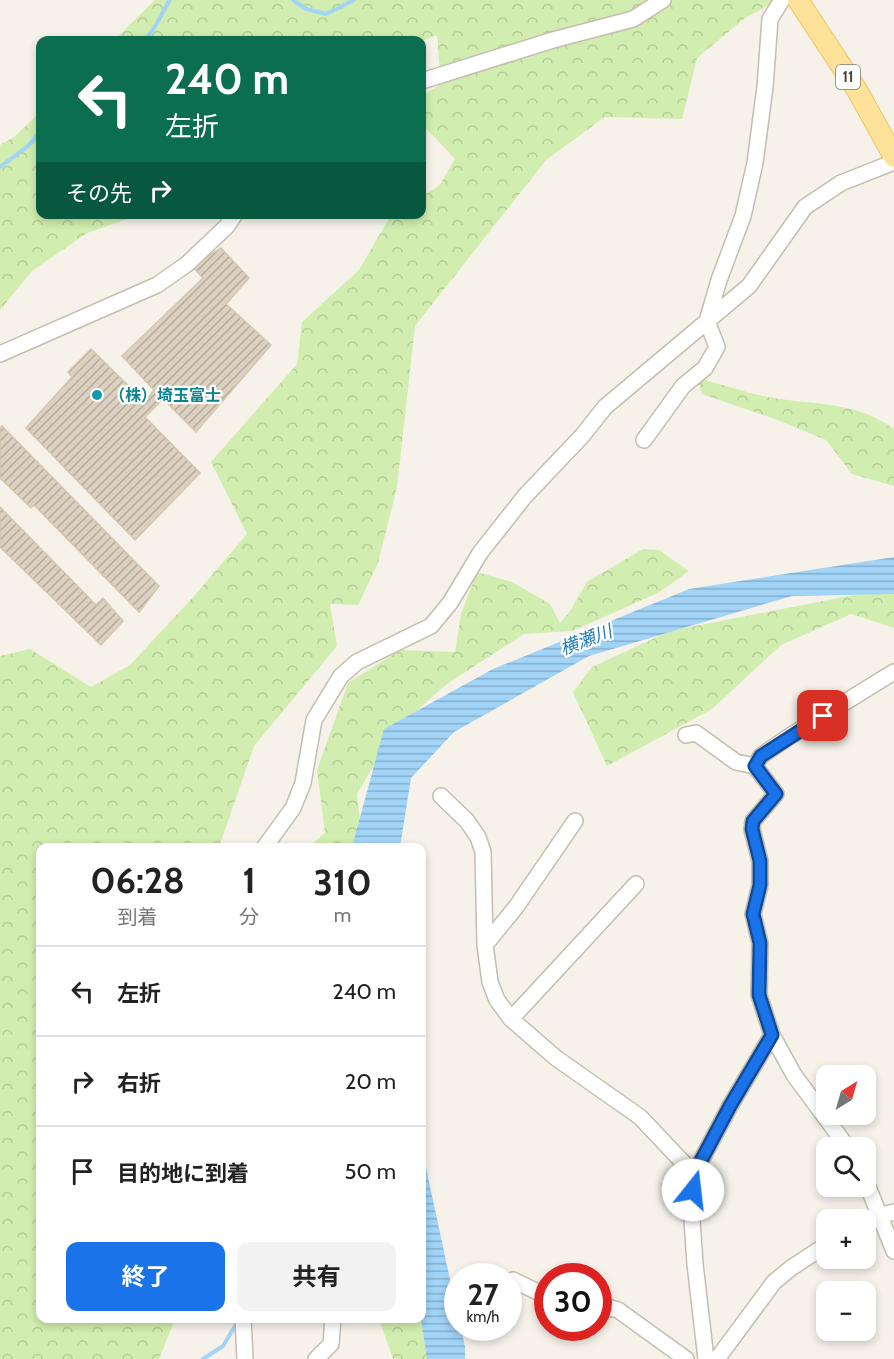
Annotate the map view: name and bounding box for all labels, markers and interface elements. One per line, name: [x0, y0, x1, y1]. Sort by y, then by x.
text: 240 m: [165, 53, 289, 105]
icon: left: [66, 60, 144, 138]
road number: 11: [836, 65, 860, 89]
text: 左折: [165, 110, 219, 143]
icon: right: [144, 174, 177, 207]
text: その先: [66, 180, 132, 207]
place label: （株）埼玉富士: [109, 386, 221, 405]
marker: （株）埼玉富士: [90, 388, 104, 402]
water label: 横瀬川: [557, 619, 617, 660]
pin: [797, 690, 848, 741]
icon: arrive: [806, 699, 839, 732]
text: 06:28: [90, 858, 185, 902]
text: 1: [243, 858, 256, 902]
text: 310: [314, 860, 372, 904]
text: m: [334, 903, 351, 927]
text: 到着: [118, 905, 158, 929]
text: 分: [239, 905, 259, 929]
icon: left: [66, 975, 99, 1008]
text: 240 m: [332, 978, 396, 1005]
text: 左折: [117, 980, 161, 1007]
icon: right: [66, 1065, 99, 1098]
north arrow: [816, 1065, 876, 1125]
map controls: [816, 1065, 876, 1341]
text: 20 m: [345, 1068, 396, 1095]
text: 右折: [117, 1070, 161, 1097]
button: search: [816, 1137, 876, 1197]
icon: arrive: [66, 1155, 99, 1188]
text: 50 m: [344, 1158, 396, 1185]
position arrow: [661, 1158, 725, 1222]
text: 目的地に到着: [117, 1160, 249, 1187]
button: +: [816, 1209, 876, 1269]
button: 終了: [66, 1242, 225, 1311]
button: 共有: [237, 1242, 396, 1311]
speed limit sign: 30: [534, 1263, 612, 1341]
text: 27: [467, 1276, 499, 1313]
button: −: [816, 1281, 876, 1341]
text: km/h: [467, 1308, 499, 1326]

